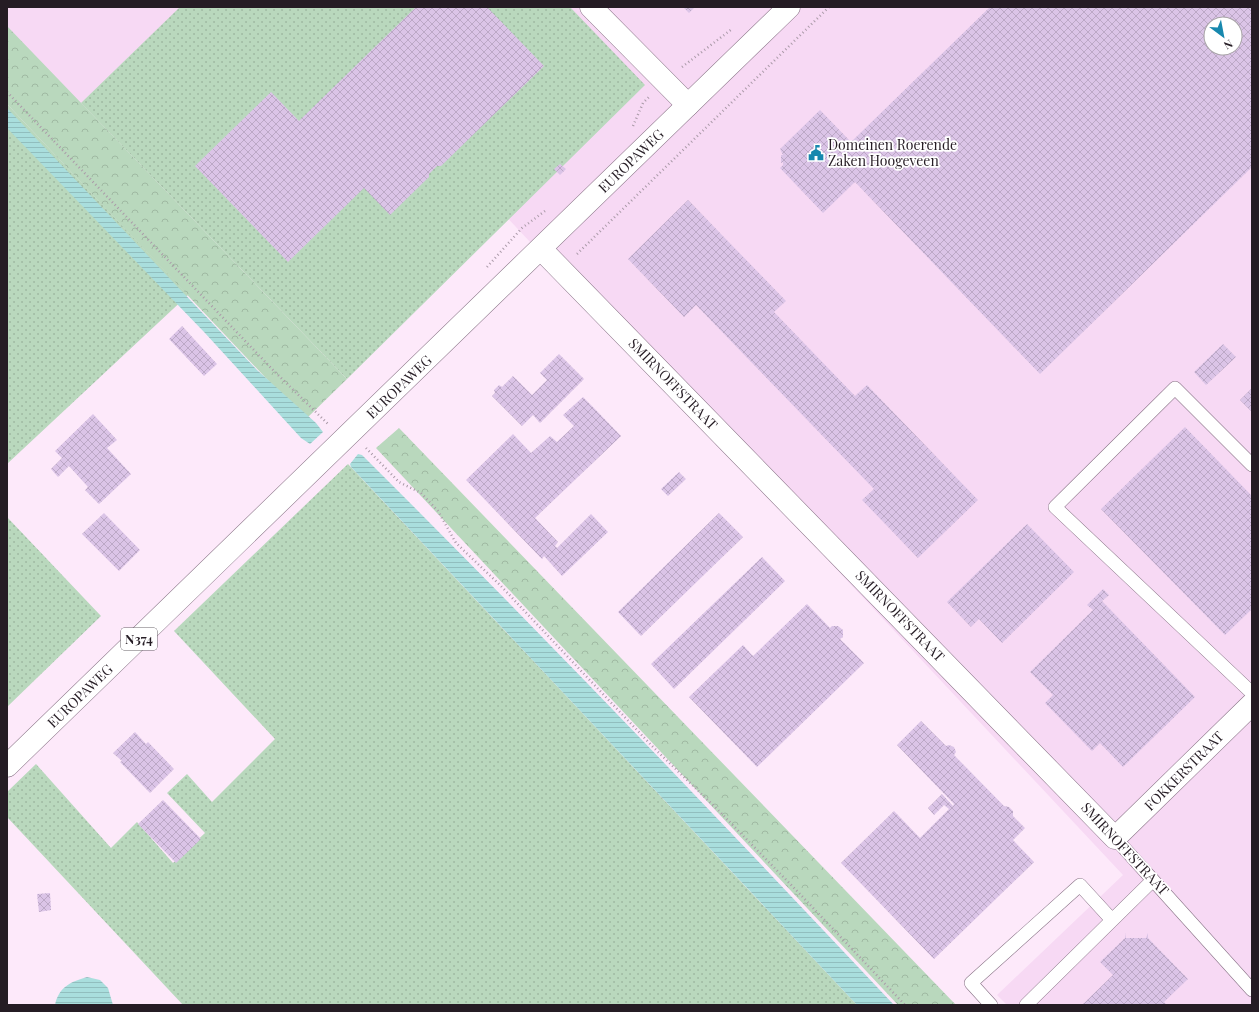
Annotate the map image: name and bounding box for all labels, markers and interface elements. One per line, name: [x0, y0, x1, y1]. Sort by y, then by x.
north arrow: [1203, 16, 1243, 56]
text: N: [1221, 36, 1236, 53]
street label: EUROPAWEG: [594, 124, 668, 197]
place label: Domeinen Roerende Zaken Hoogeveen: [828, 135, 957, 170]
public building icon: Domeinen Roerende Zaken Hoogeveen: [807, 144, 825, 162]
street label: SMIRNOFFSTRAAT: [625, 334, 722, 434]
street label: EUROPAWEG: [362, 350, 436, 423]
street label: SMIRNOFFSTRAAT: [852, 566, 949, 666]
road number: N374: [121, 628, 157, 650]
street label: EUROPAWEG: [43, 659, 117, 732]
street label: FOKKERSTRAAT: [1140, 727, 1228, 814]
street label: SMIRNOFFSTRAAT: [1077, 798, 1174, 899]

